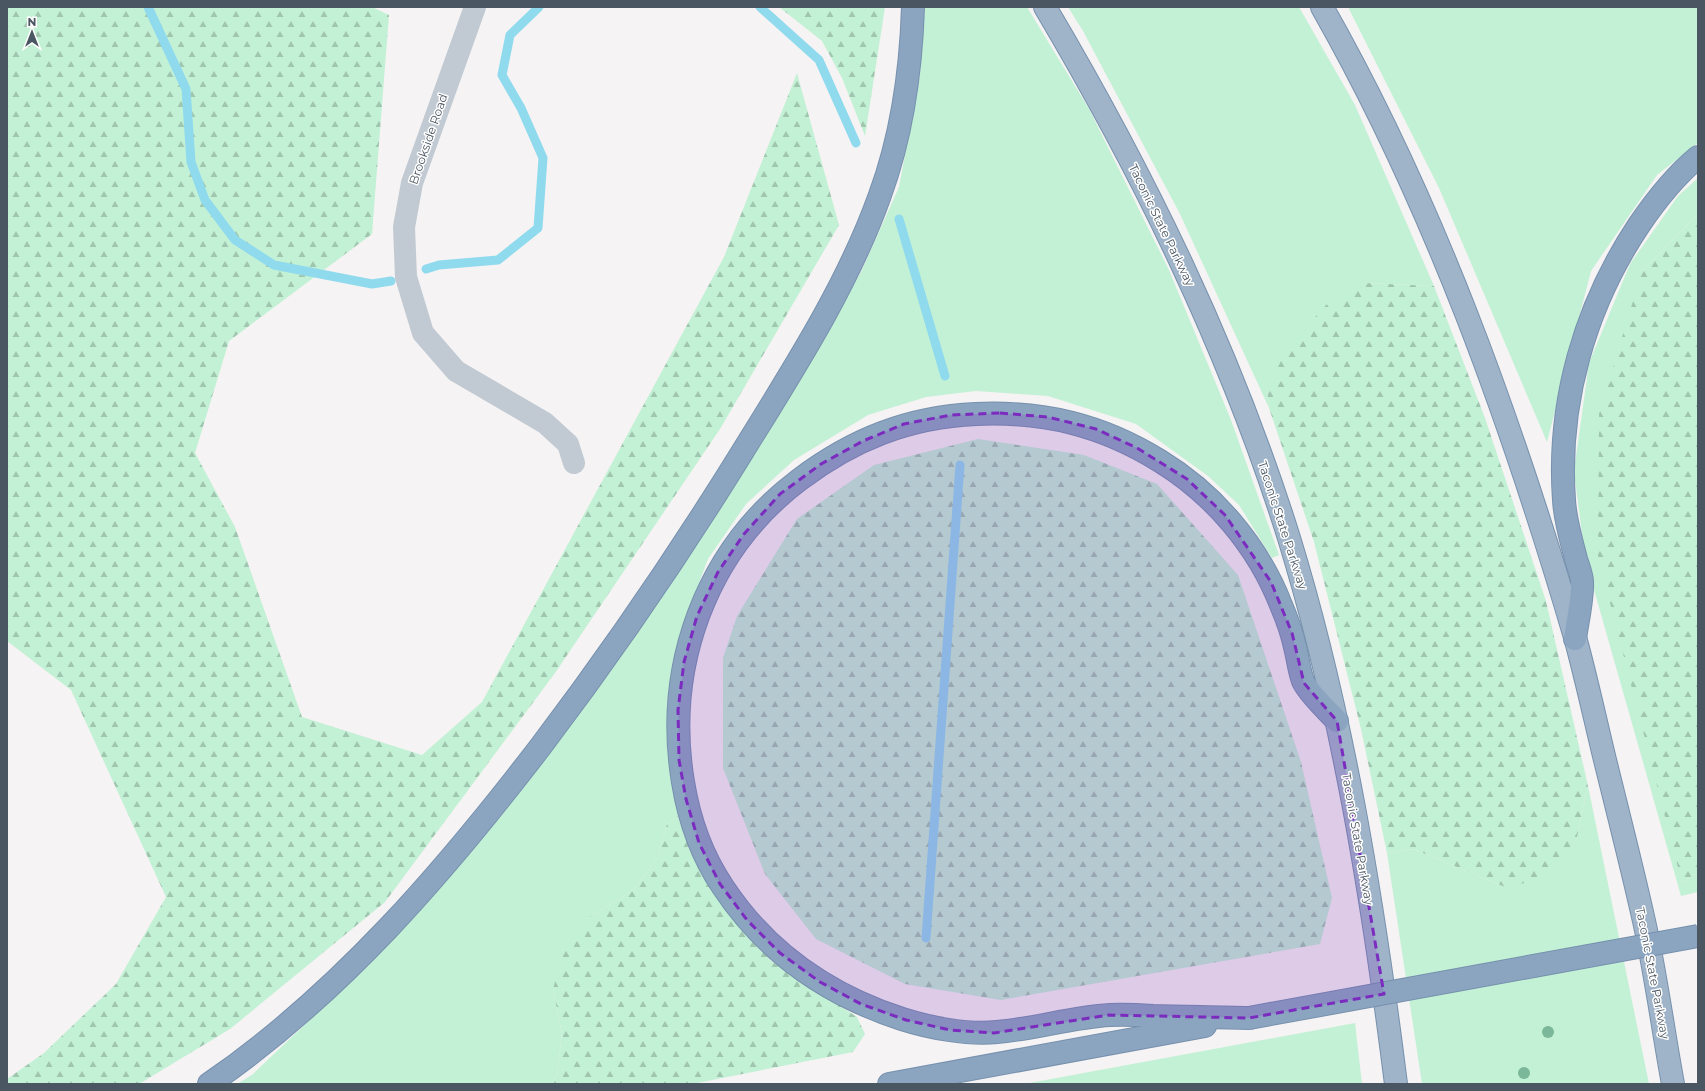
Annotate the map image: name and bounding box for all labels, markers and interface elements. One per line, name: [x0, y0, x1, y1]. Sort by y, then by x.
north arrow: [12, 12, 52, 52]
text: N: [28, 15, 36, 29]
street label: Brookside Road: [405, 92, 451, 186]
street label: Taconic State Parkway: [1126, 162, 1198, 289]
street label: Taconic State Parkway: [1255, 459, 1311, 591]
street label: Taconic State Parkway: [1339, 772, 1377, 907]
street label: Taconic State Parkway: [1633, 906, 1673, 1041]

